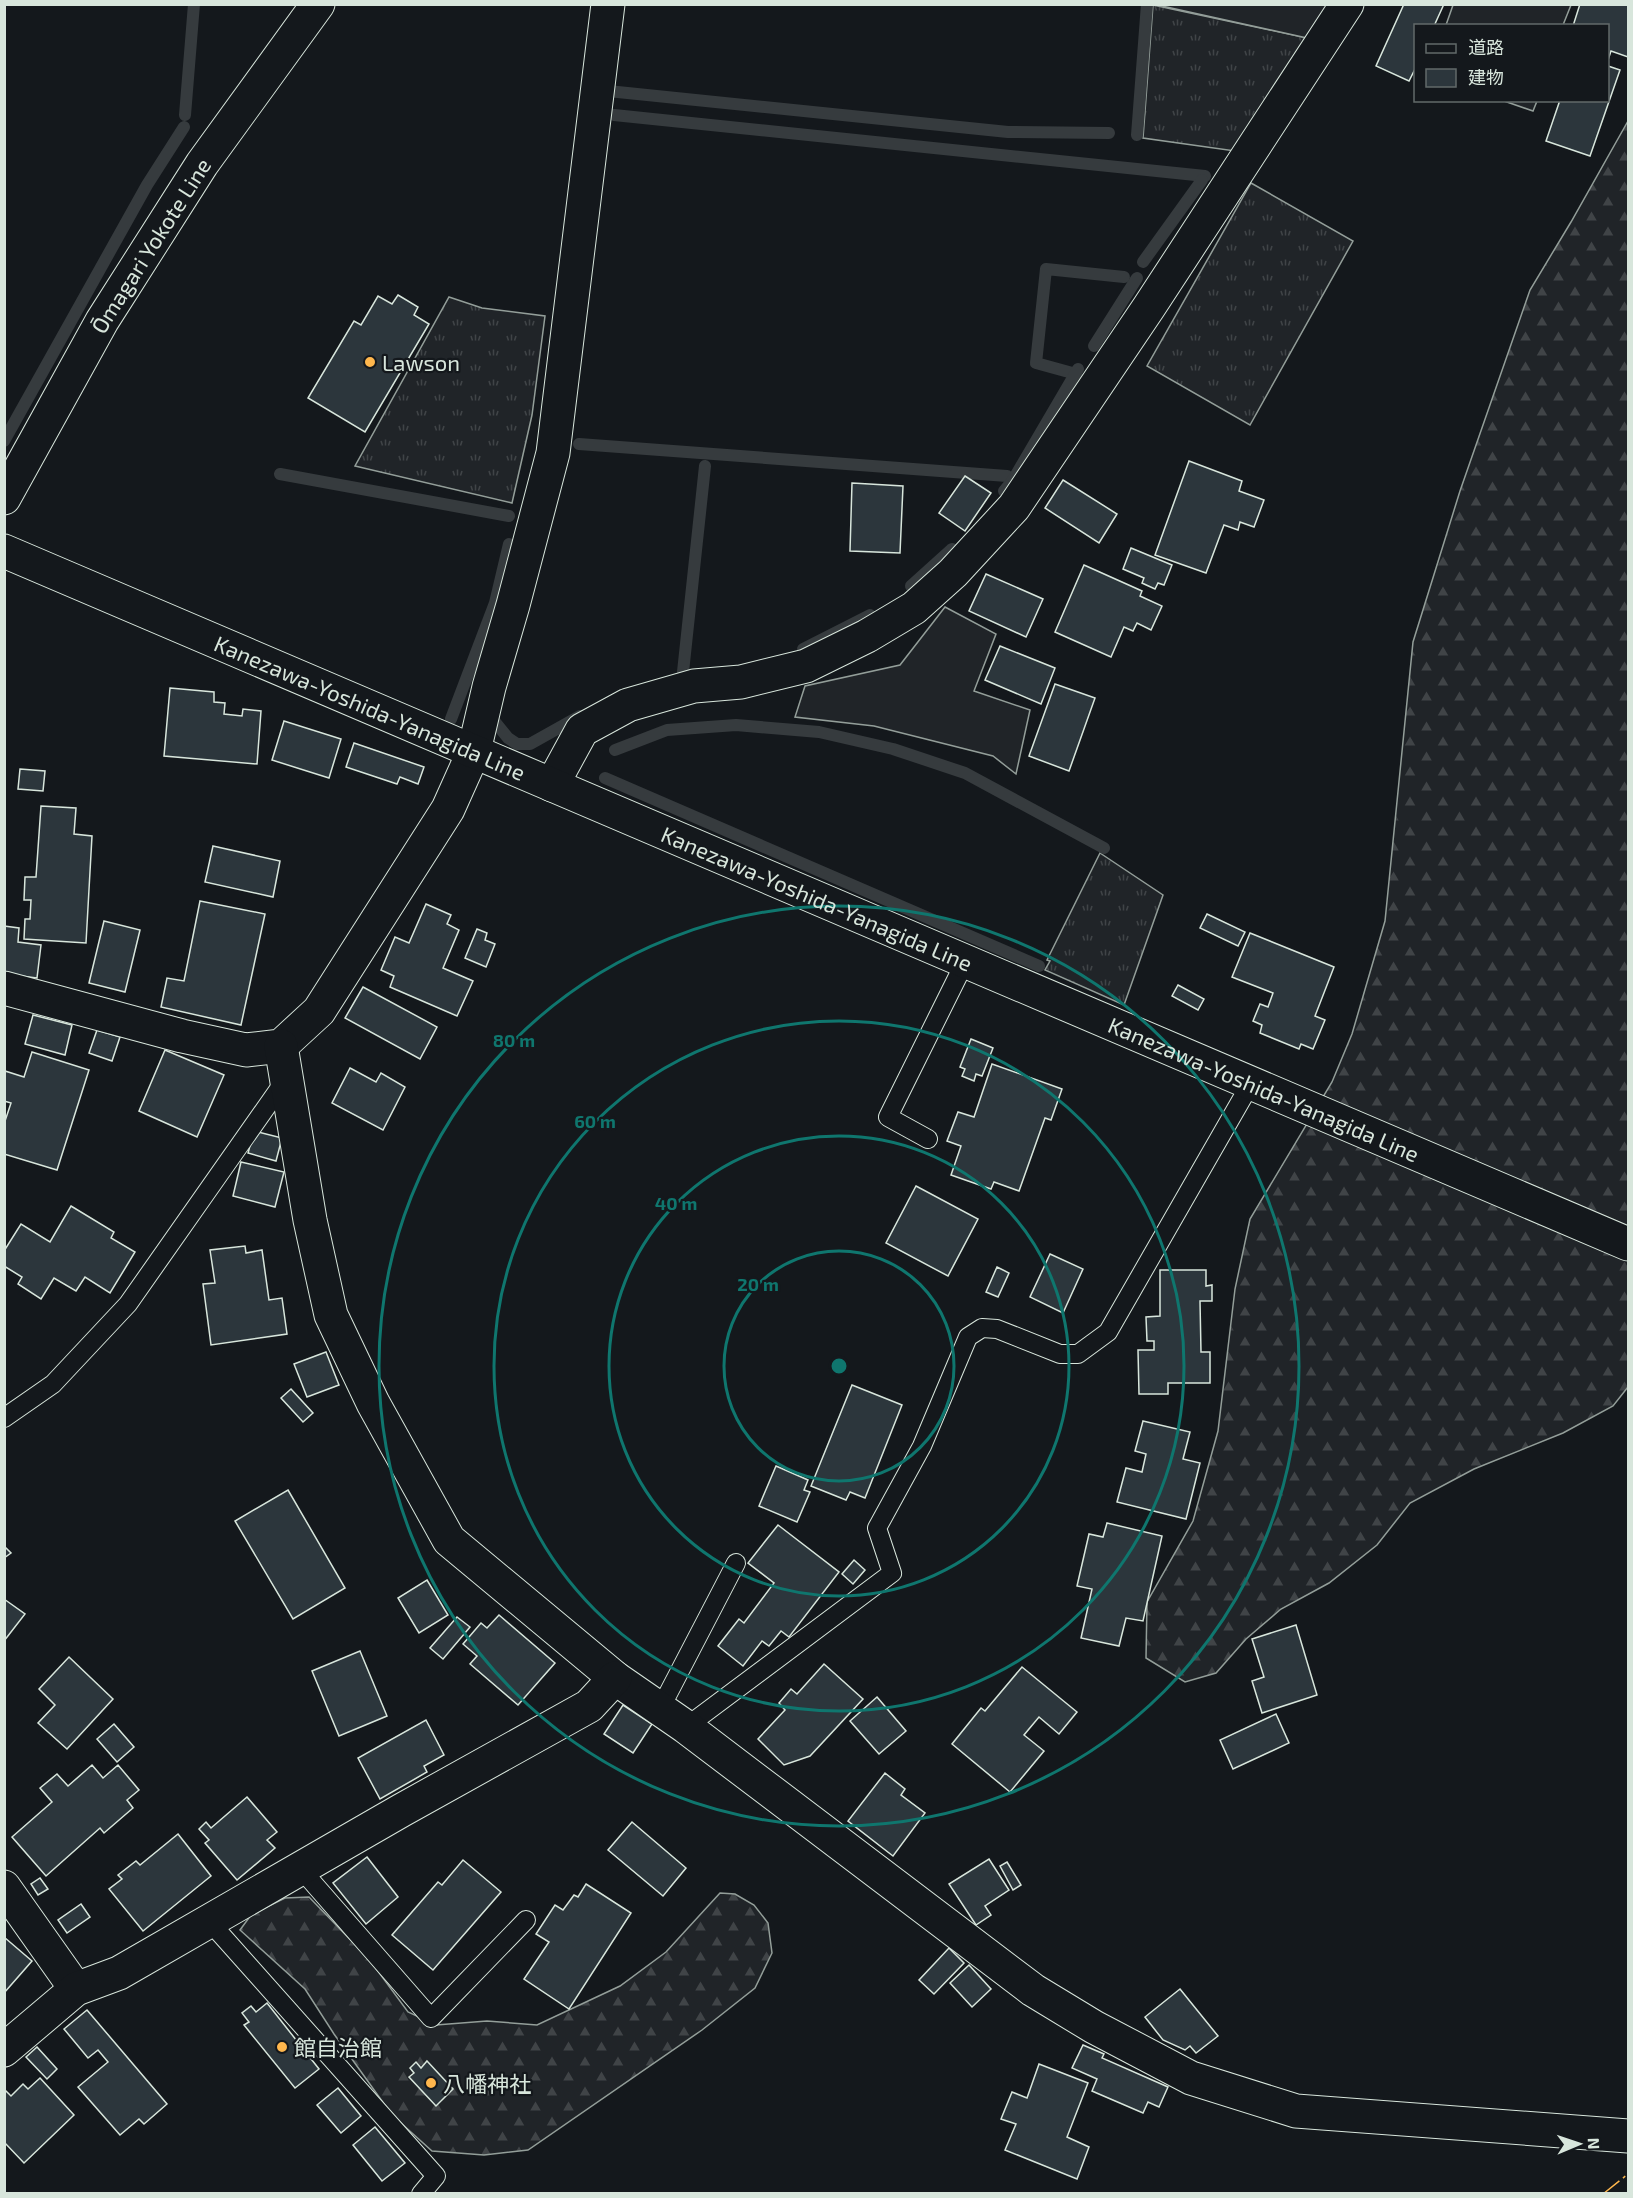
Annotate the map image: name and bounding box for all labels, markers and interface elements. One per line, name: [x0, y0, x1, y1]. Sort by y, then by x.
legend: [1414, 24, 1609, 102]
text: 道路: [1468, 36, 1504, 58]
text: 建物: [1468, 66, 1504, 88]
street label: Ōmagari Yokote Line: [85, 153, 216, 337]
place label: Lawson: [382, 349, 460, 375]
marker: Lawson: [363, 355, 377, 369]
street label: Kanezawa-Yoshida-Yanagida Line: [211, 629, 529, 785]
street label: Kanezawa-Yoshida-Yanagida Line: [658, 820, 976, 976]
street label: Kanezawa-Yoshida-Yanagida Line: [1105, 1011, 1423, 1166]
text: 80 m: [493, 1029, 535, 1051]
text: 60 m: [574, 1110, 616, 1132]
text: 40 m: [655, 1192, 697, 1214]
text: 20 m: [737, 1273, 779, 1295]
centre of rings: [829, 1356, 849, 1376]
place label: 館自治館: [294, 2034, 382, 2060]
marker: 館自治館: [275, 2040, 289, 2054]
place label: 八幡神社: [443, 2070, 531, 2096]
marker: 八幡神社: [424, 2076, 438, 2090]
north arrow: [1549, 2114, 1609, 2174]
text: N: [1585, 2137, 1604, 2150]

